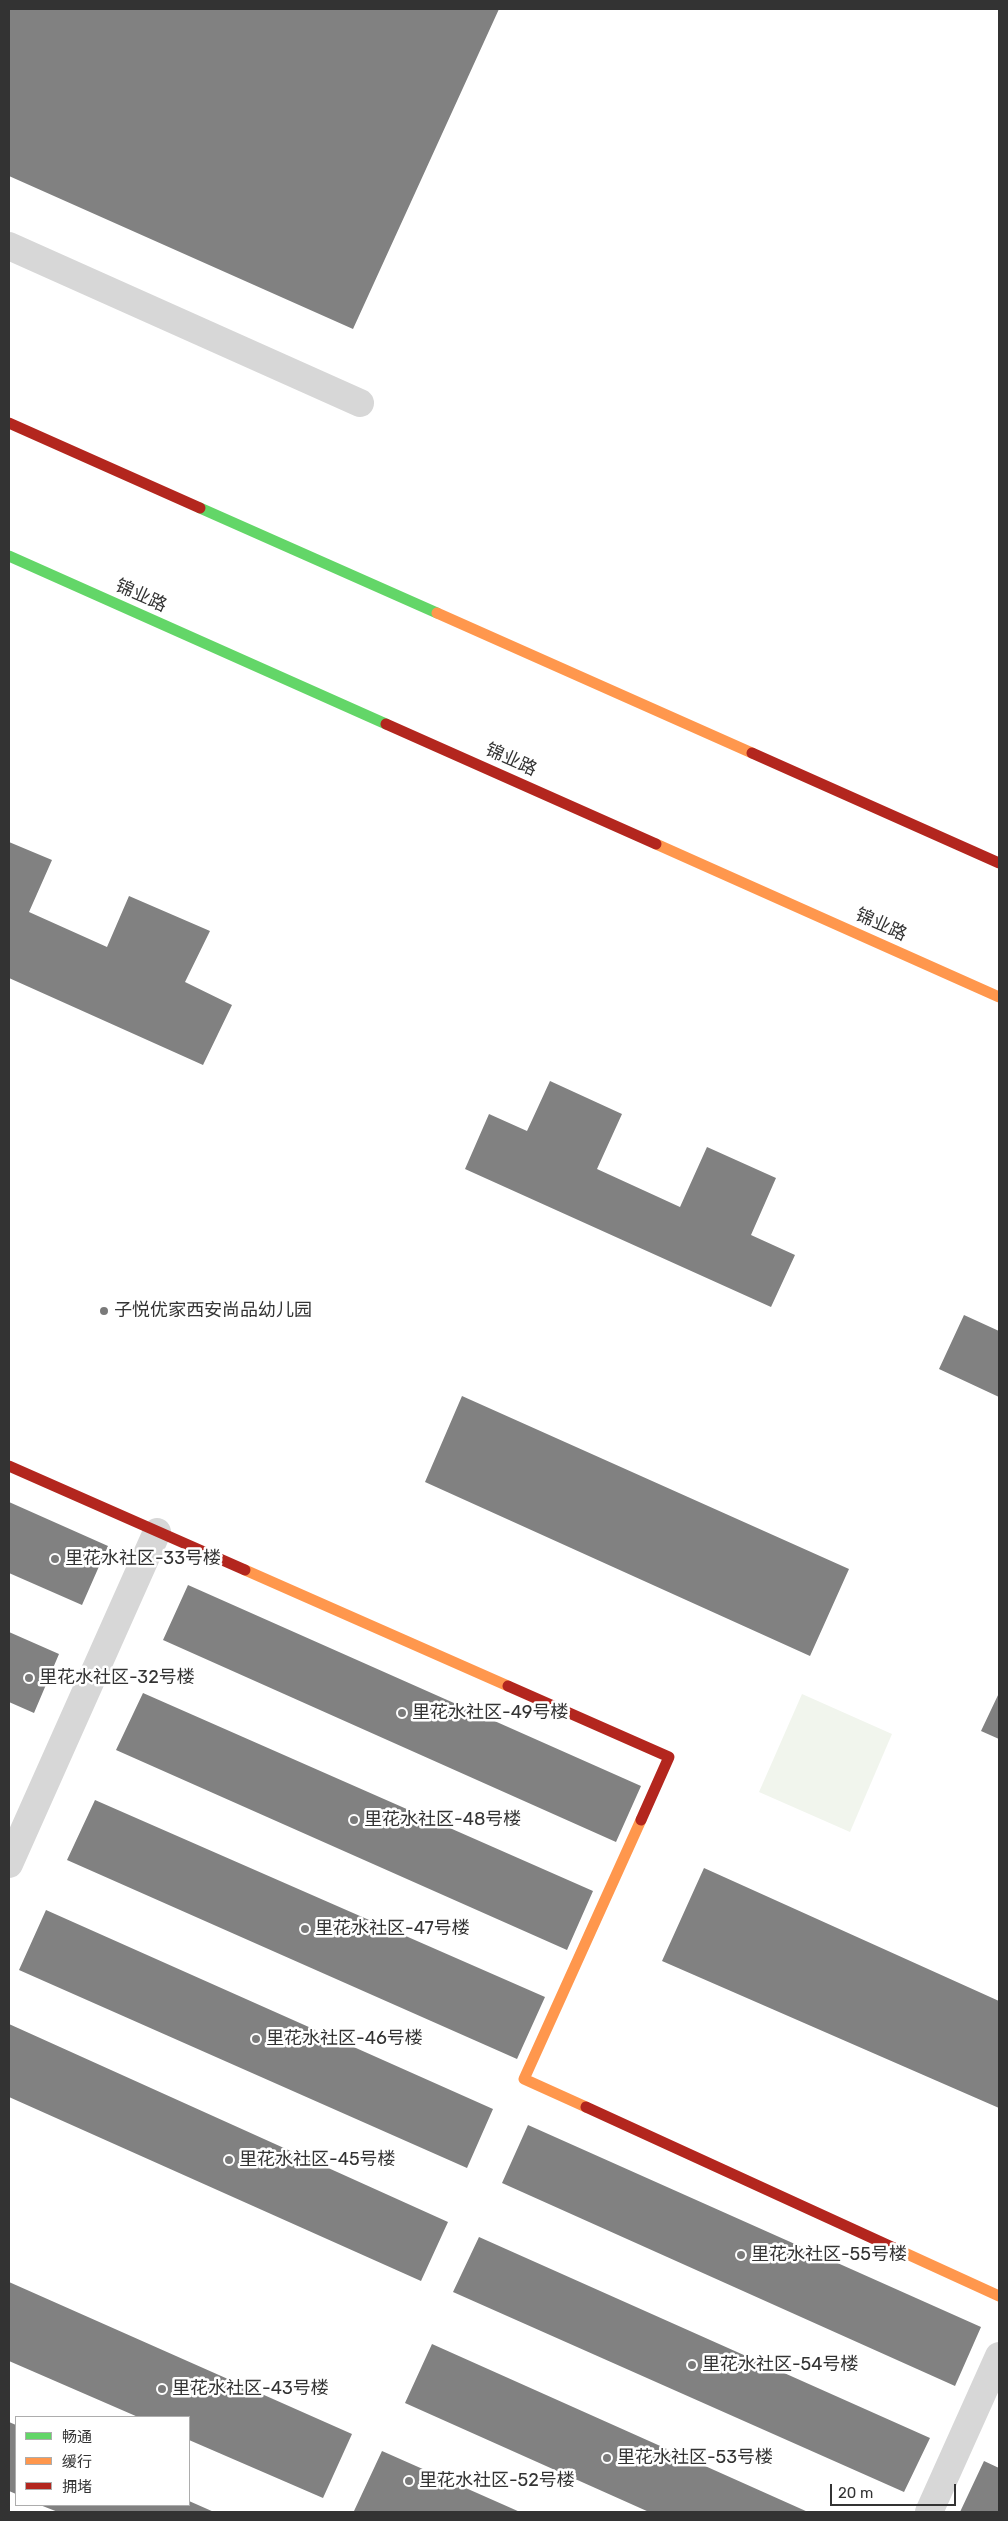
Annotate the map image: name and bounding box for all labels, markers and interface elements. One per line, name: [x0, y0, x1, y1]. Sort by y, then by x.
street label: 锦业路: [112, 575, 170, 617]
street label: 锦业路: [482, 739, 540, 781]
street label: 锦业路: [852, 904, 910, 946]
place label: 子悦优家西安尚品幼儿园: [114, 1300, 312, 1322]
marker: 子悦优家西安尚品幼儿园: [98, 1305, 110, 1317]
place label: 里花水社区-33号楼: [65, 1548, 221, 1570]
marker: 里花水社区-33号楼: [49, 1553, 61, 1565]
place label: 里花水社区-32号楼: [39, 1667, 195, 1689]
marker: 里花水社区-32号楼: [23, 1672, 35, 1684]
place label: 里花水社区-49号楼: [412, 1702, 568, 1724]
marker: 里花水社区-49号楼: [396, 1707, 408, 1719]
place label: 里花水社区-48号楼: [364, 1809, 521, 1831]
marker: 里花水社区-48号楼: [348, 1814, 360, 1826]
place label: 里花水社区-47号楼: [315, 1918, 470, 1940]
marker: 里花水社区-47号楼: [299, 1923, 311, 1935]
place label: 里花水社区-46号楼: [266, 2028, 423, 2050]
marker: 里花水社区-46号楼: [250, 2033, 262, 2045]
place label: 里花水社区-45号楼: [239, 2149, 396, 2171]
marker: 里花水社区-45号楼: [223, 2154, 235, 2166]
place label: 里花水社区-55号楼: [751, 2244, 907, 2266]
marker: 里花水社区-55号楼: [735, 2249, 747, 2261]
place label: 里花水社区-54号楼: [702, 2354, 858, 2376]
marker: 里花水社区-54号楼: [686, 2359, 698, 2371]
place label: 里花水社区-43号楼: [172, 2378, 329, 2400]
marker: 里花水社区-43号楼: [156, 2383, 168, 2395]
legend: [15, 2416, 190, 2506]
text: 畅通: [62, 2428, 92, 2446]
place label: 里花水社区-53号楼: [617, 2447, 773, 2469]
marker: 里花水社区-53号楼: [601, 2452, 613, 2464]
text: 缓行: [62, 2453, 92, 2471]
place label: 里花水社区-52号楼: [419, 2470, 575, 2492]
scale bar: [833, 2474, 959, 2506]
marker: 里花水社区-52号楼: [403, 2475, 415, 2487]
text: 拥堵: [62, 2478, 92, 2496]
text: 20 m: [838, 2484, 873, 2502]

